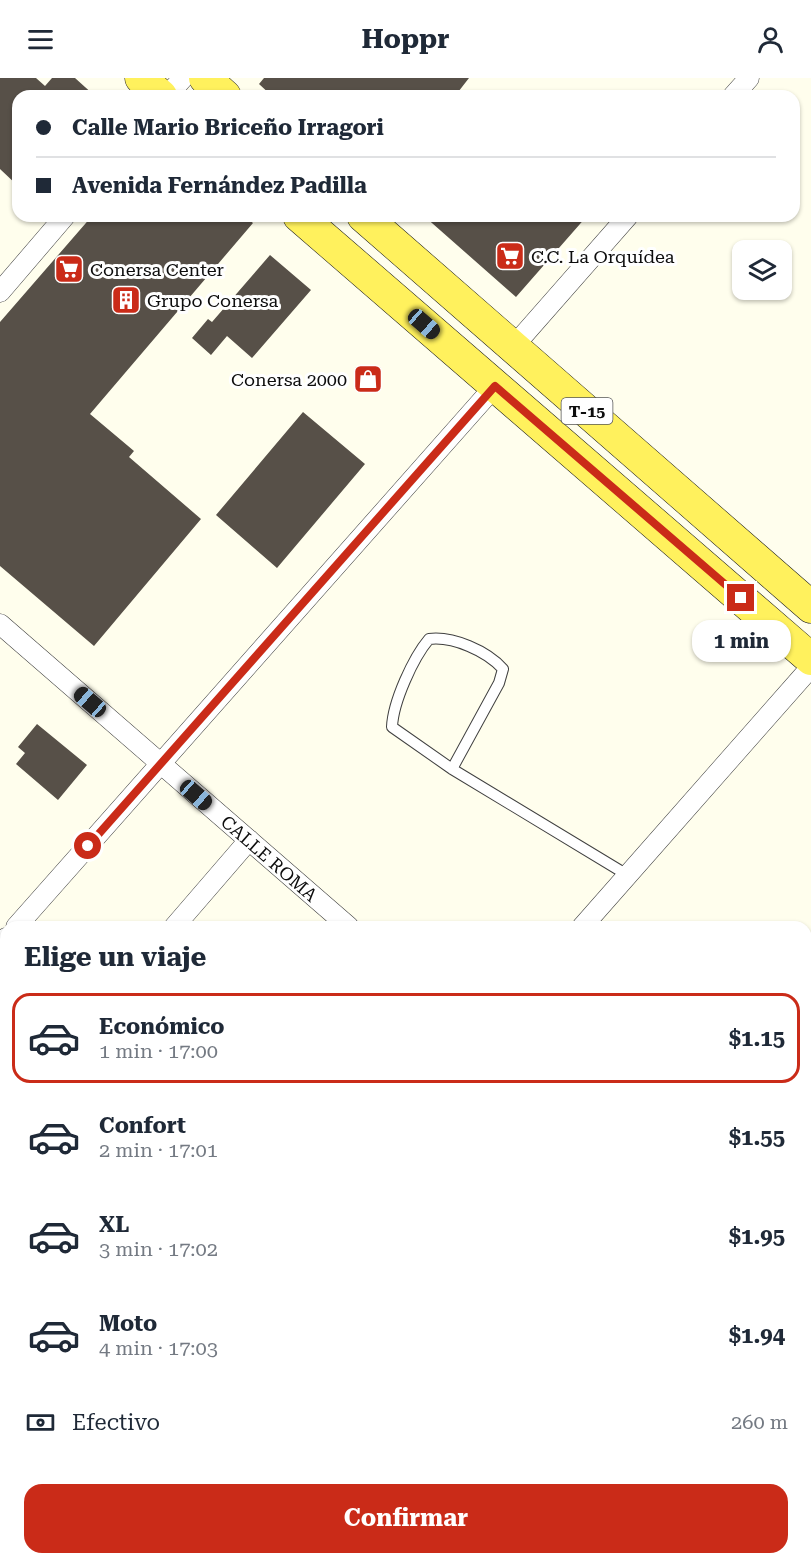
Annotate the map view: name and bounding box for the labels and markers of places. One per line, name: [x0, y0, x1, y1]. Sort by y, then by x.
supermarket icon: C.C. La Orquídea: [494, 240, 526, 272]
place label: C.C. La Orquídea: [531, 246, 675, 267]
supermarket icon: Conersa Center: [53, 253, 85, 285]
place label: Conersa Center: [90, 259, 224, 280]
building icon: Grupo Conersa: [110, 284, 142, 316]
place label: Grupo Conersa: [147, 290, 278, 311]
shop icon: Conersa 2000: [352, 363, 384, 395]
place label: Conersa 2000: [231, 369, 347, 390]

